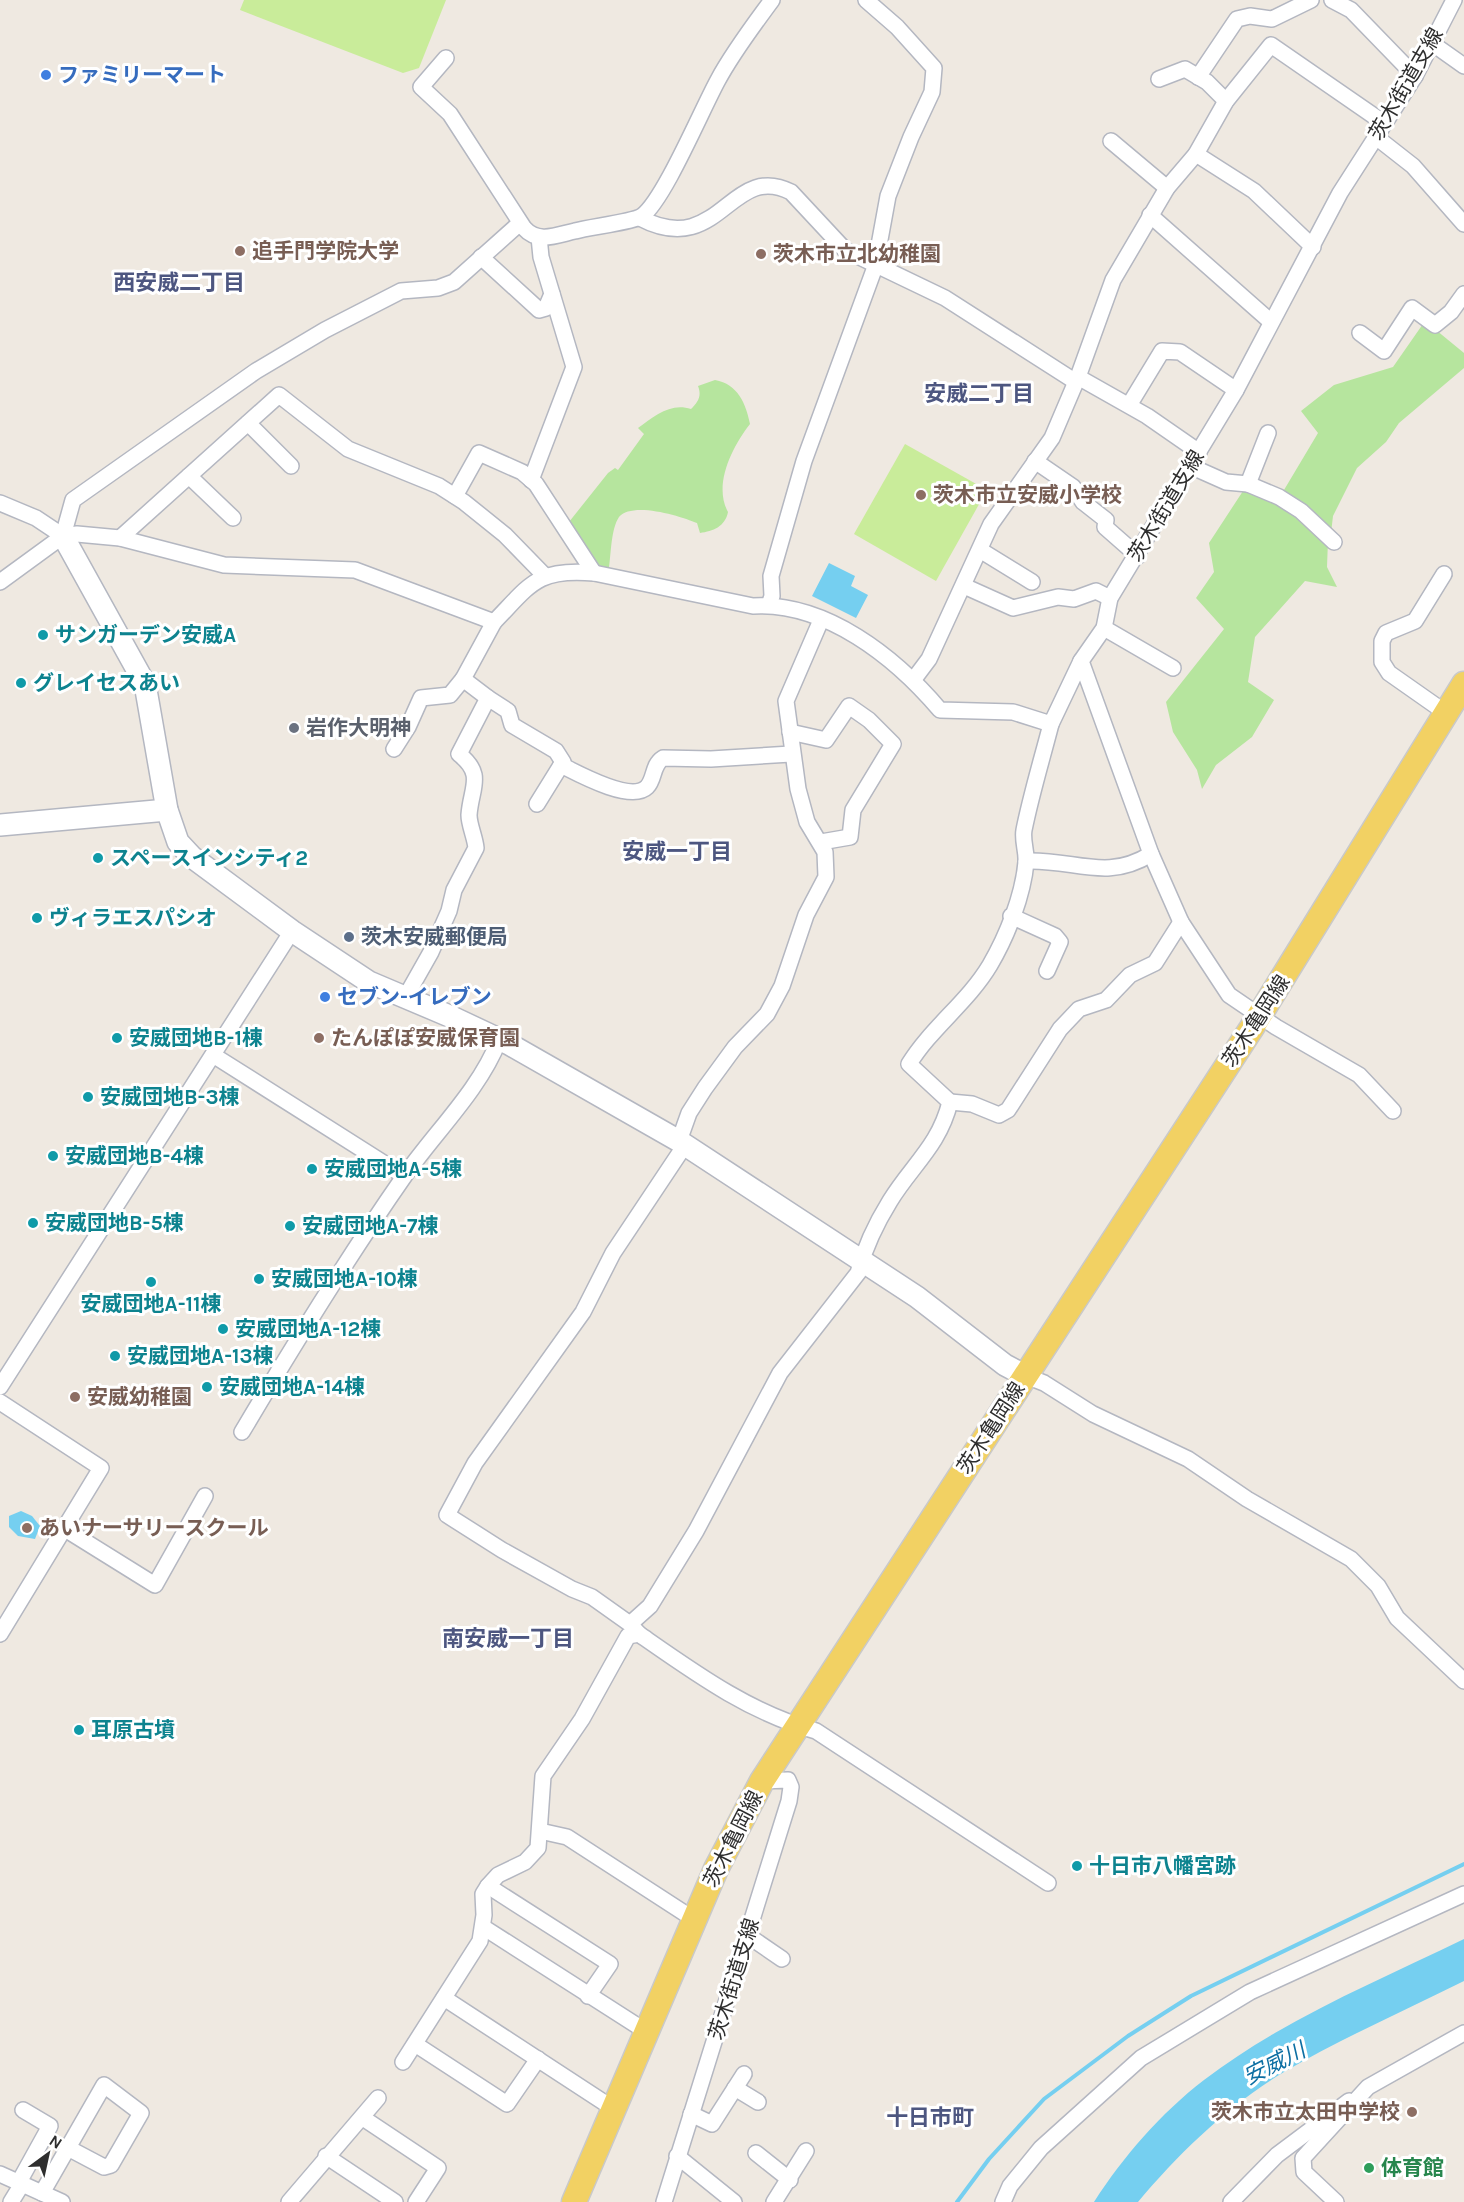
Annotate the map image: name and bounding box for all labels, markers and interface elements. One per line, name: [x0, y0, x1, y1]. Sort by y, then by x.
street label: 茨木街道支線: [1364, 23, 1448, 145]
place label: ファミリーマート: [58, 63, 226, 87]
marker: ファミリーマート: [39, 68, 53, 82]
place label: 追手門学院大学: [252, 239, 399, 263]
place label: 茨木市立北幼稚園: [773, 242, 941, 266]
marker: 追手門学院大学: [233, 244, 247, 258]
marker: 茨木市立北幼稚園: [754, 247, 768, 261]
district label: 西安威二丁目: [113, 270, 245, 296]
district label: 安威二丁目: [924, 381, 1034, 407]
street label: 茨木街道支線: [1123, 446, 1209, 566]
place label: 茨木市立安威小学校: [933, 483, 1122, 507]
marker: 茨木市立安威小学校: [914, 488, 928, 502]
place label: サンガーデン安威A: [55, 623, 236, 647]
marker: サンガーデン安威A: [36, 628, 50, 642]
place label: グレイセスあい: [33, 671, 180, 695]
marker: グレイセスあい: [14, 676, 28, 690]
place label: 岩作大明神: [306, 716, 411, 740]
marker: 岩作大明神: [287, 721, 301, 735]
district label: 安威一丁目: [622, 839, 732, 865]
place label: スペースインシティ2: [110, 846, 308, 870]
marker: スペースインシティ2: [91, 851, 105, 865]
place label: ヴィラエスパシオ: [49, 906, 217, 930]
marker: ヴィラエスパシオ: [30, 911, 44, 925]
place label: 茨木安威郵便局: [361, 925, 508, 949]
marker: 茨木安威郵便局: [342, 930, 356, 944]
street label: 茨木亀岡線: [1217, 970, 1295, 1072]
place label: セブン-イレブン: [337, 985, 492, 1009]
marker: セブン-イレブン: [318, 990, 332, 1004]
place label: 安威団地B-1棟: [129, 1026, 263, 1050]
place label: たんぽぽ安威保育園: [331, 1026, 520, 1050]
marker: 安威団地B-1棟: [110, 1031, 124, 1045]
marker: たんぽぽ安威保育園: [312, 1031, 326, 1045]
place label: 安威団地B-3棟: [100, 1085, 240, 1109]
marker: 安威団地B-3棟: [81, 1090, 95, 1104]
place label: 安威団地B-4棟: [65, 1144, 204, 1168]
marker: 安威団地B-4棟: [46, 1149, 60, 1163]
place label: 安威団地A-5棟: [324, 1157, 462, 1181]
marker: 安威団地A-5棟: [305, 1162, 319, 1176]
place label: 安威団地B-5棟: [45, 1211, 184, 1235]
place label: 安威団地A-7棟: [302, 1214, 438, 1238]
marker: 安威団地B-5棟: [26, 1216, 40, 1230]
marker: 安威団地A-7棟: [283, 1219, 297, 1233]
place label: 安威団地A-10棟: [271, 1267, 418, 1291]
marker: 安威団地A-10棟: [252, 1272, 266, 1286]
marker: 安威団地A-11棟: [144, 1275, 158, 1289]
place label: 安威団地A-11棟: [81, 1292, 221, 1316]
place label: 安威団地A-12棟: [235, 1317, 381, 1341]
marker: 安威団地A-12棟: [216, 1322, 230, 1336]
place label: 安威団地A-13棟: [127, 1344, 274, 1368]
marker: 安威団地A-13棟: [108, 1349, 122, 1363]
place label: 安威団地A-14棟: [219, 1375, 365, 1399]
street label: 茨木亀岡線: [952, 1377, 1030, 1479]
marker: 安威団地A-14棟: [200, 1380, 214, 1394]
place label: 安威幼稚園: [87, 1385, 192, 1409]
marker: 安威幼稚園: [68, 1390, 82, 1404]
place label: あいナーサリースクール: [39, 1516, 269, 1540]
marker: あいナーサリースクール: [20, 1521, 34, 1535]
district label: 南安威一丁目: [442, 1626, 574, 1652]
place label: 耳原古墳: [91, 1718, 175, 1742]
marker: 耳原古墳: [72, 1723, 86, 1737]
street label: 茨木亀岡線: [698, 1787, 768, 1891]
place label: 十日市八幡宮跡: [1089, 1854, 1236, 1878]
marker: 十日市八幡宮跡: [1070, 1859, 1084, 1873]
street label: 茨木街道支線: [704, 1915, 764, 2043]
water label: 安威川: [1239, 2036, 1312, 2090]
place label: 茨木市立太田中学校: [1211, 2100, 1400, 2124]
district label: 十日市町: [886, 2105, 974, 2131]
marker: 茨木市立太田中学校: [1405, 2105, 1419, 2119]
north arrow: [18, 2124, 78, 2184]
text: N: [46, 2131, 66, 2153]
place label: 体育館: [1381, 2156, 1444, 2180]
marker: 体育館: [1362, 2161, 1376, 2175]

